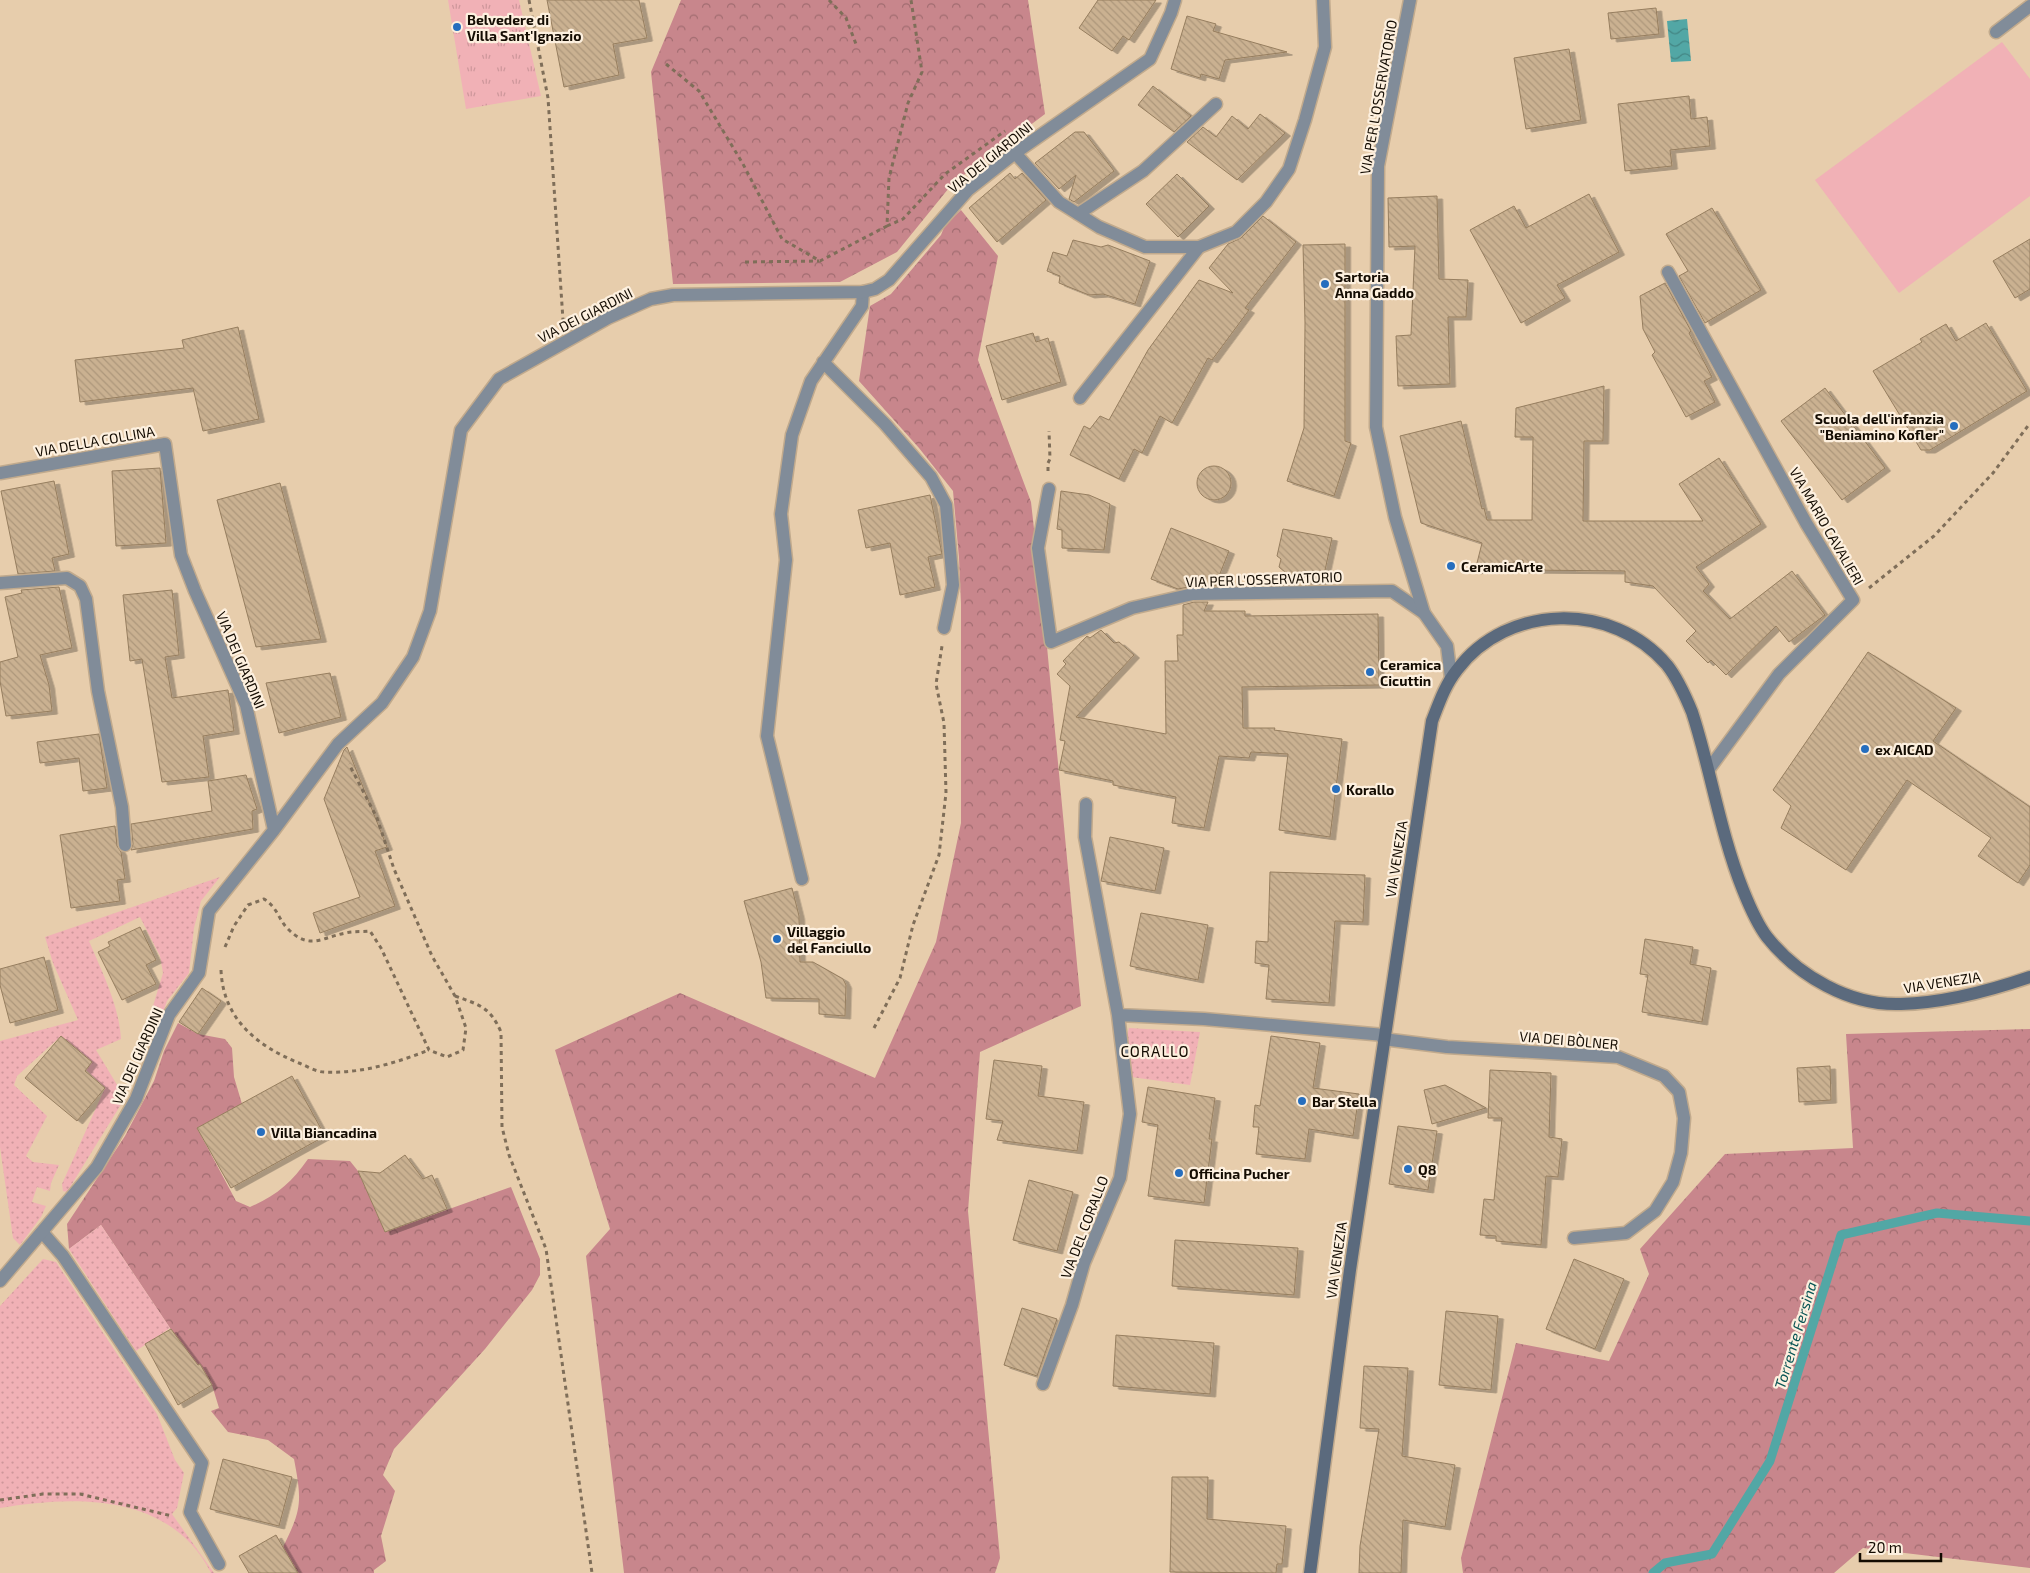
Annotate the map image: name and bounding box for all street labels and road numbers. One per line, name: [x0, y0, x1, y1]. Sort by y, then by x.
street label: VIA PER L'OSSERVATORIO: [1356, 18, 1400, 176]
street label: VIA DEI GIARDINI: [944, 118, 1036, 196]
street label: VIA DEI GIARDINI: [535, 284, 635, 346]
street label: VIA DELLA COLLINA: [34, 422, 156, 460]
street label: VIA MARIO CAVALIERI: [1786, 464, 1868, 588]
street label: VIA PER L'OSSERVATORIO: [1185, 568, 1343, 590]
street label: VIA DEI GIARDINI: [213, 609, 269, 711]
street label: VIA VENEZIA: [1382, 819, 1411, 899]
street label: VIA VENEZIA: [1902, 967, 1982, 996]
street label: VIA DEI GIARDINI: [108, 1005, 166, 1107]
street label: VIA DEI BÒLNER: [1519, 1027, 1619, 1053]
street label: VIA DEL CORALLO: [1057, 1173, 1111, 1281]
street label: VIA VENEZIA: [1322, 1220, 1350, 1300]

